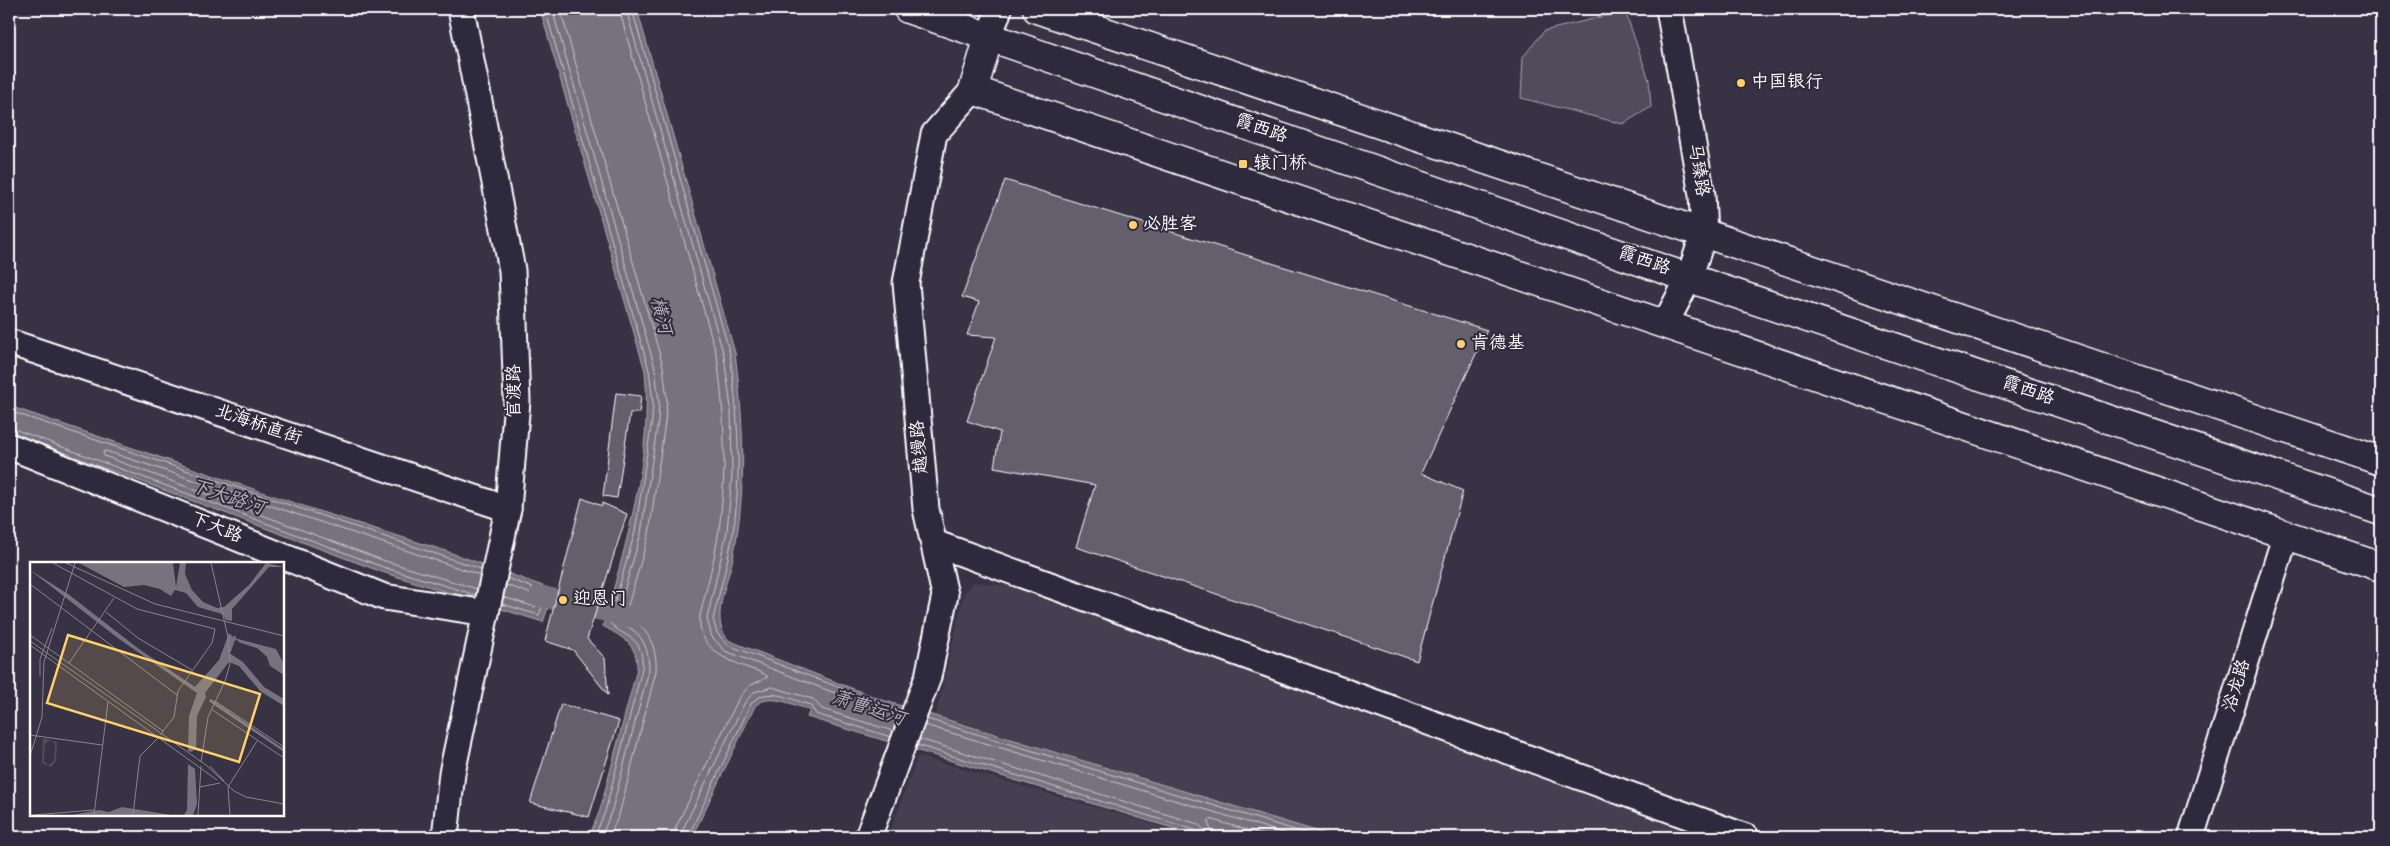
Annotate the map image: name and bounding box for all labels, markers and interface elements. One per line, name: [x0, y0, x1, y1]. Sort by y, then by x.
place label: 中国银行: [1751, 71, 1823, 96]
marker: 中国银行: [1735, 77, 1747, 89]
street label: 霞西路: [1231, 109, 1291, 151]
street label: 马臻路: [1680, 141, 1714, 199]
place label: 辕门桥: [1253, 152, 1307, 177]
marker: 辕门桥: [1237, 158, 1249, 170]
place label: 必胜客: [1143, 213, 1197, 238]
marker: 必胜客: [1127, 219, 1139, 231]
street label: 霞西路: [1614, 241, 1674, 283]
water label: 横河: [641, 294, 678, 341]
place label: 肯德基: [1471, 332, 1525, 357]
marker: 肯德基: [1455, 338, 1467, 350]
street label: 官渡路: [503, 364, 528, 418]
street label: 霞西路: [1998, 371, 2058, 413]
street label: 北海桥直街: [211, 400, 305, 452]
street label: 越缦路: [906, 419, 936, 475]
water label: 下大路河: [187, 474, 270, 525]
street label: 下大路: [186, 507, 246, 551]
inset map: [30, 562, 284, 816]
place label: 迎恩门: [573, 588, 627, 613]
marker: 迎恩门: [557, 594, 569, 606]
street label: 浴龙路: [2218, 657, 2258, 715]
water label: 萧曹运河: [828, 685, 911, 736]

